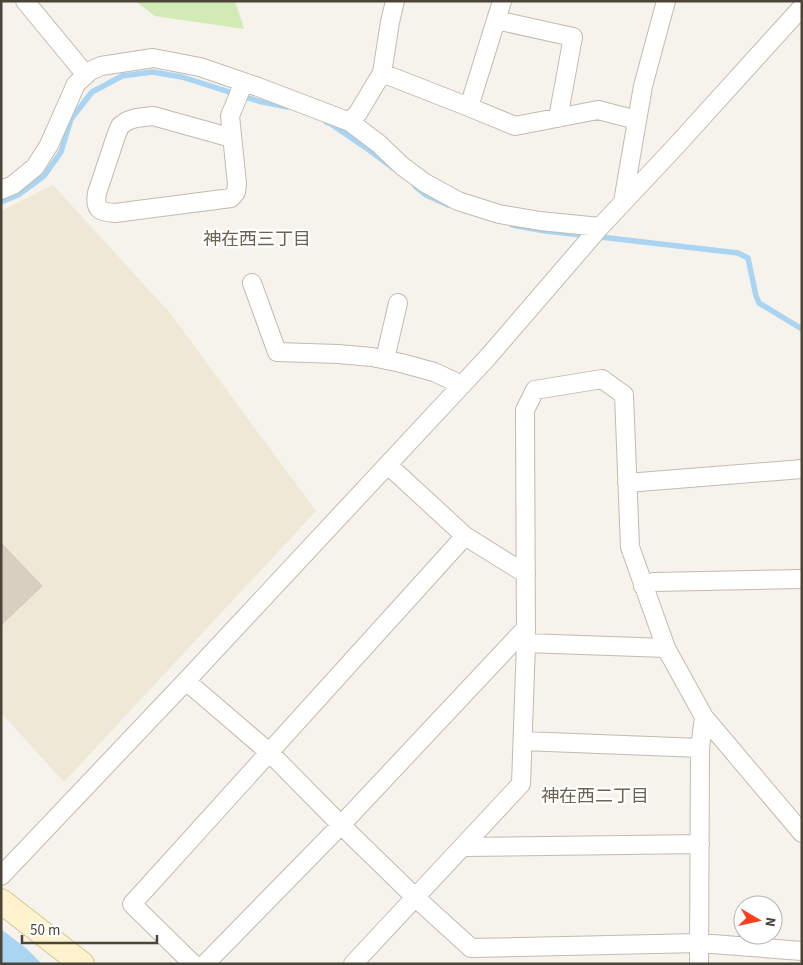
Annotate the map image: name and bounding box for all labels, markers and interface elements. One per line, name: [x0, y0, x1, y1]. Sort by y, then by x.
district label: 神在西三丁目: [203, 227, 311, 252]
district label: 神在西二丁目: [541, 784, 649, 809]
north arrow: [733, 895, 783, 945]
scale bar: [22, 912, 158, 944]
text: N: [759, 916, 780, 928]
text: 50 m: [30, 920, 60, 941]

